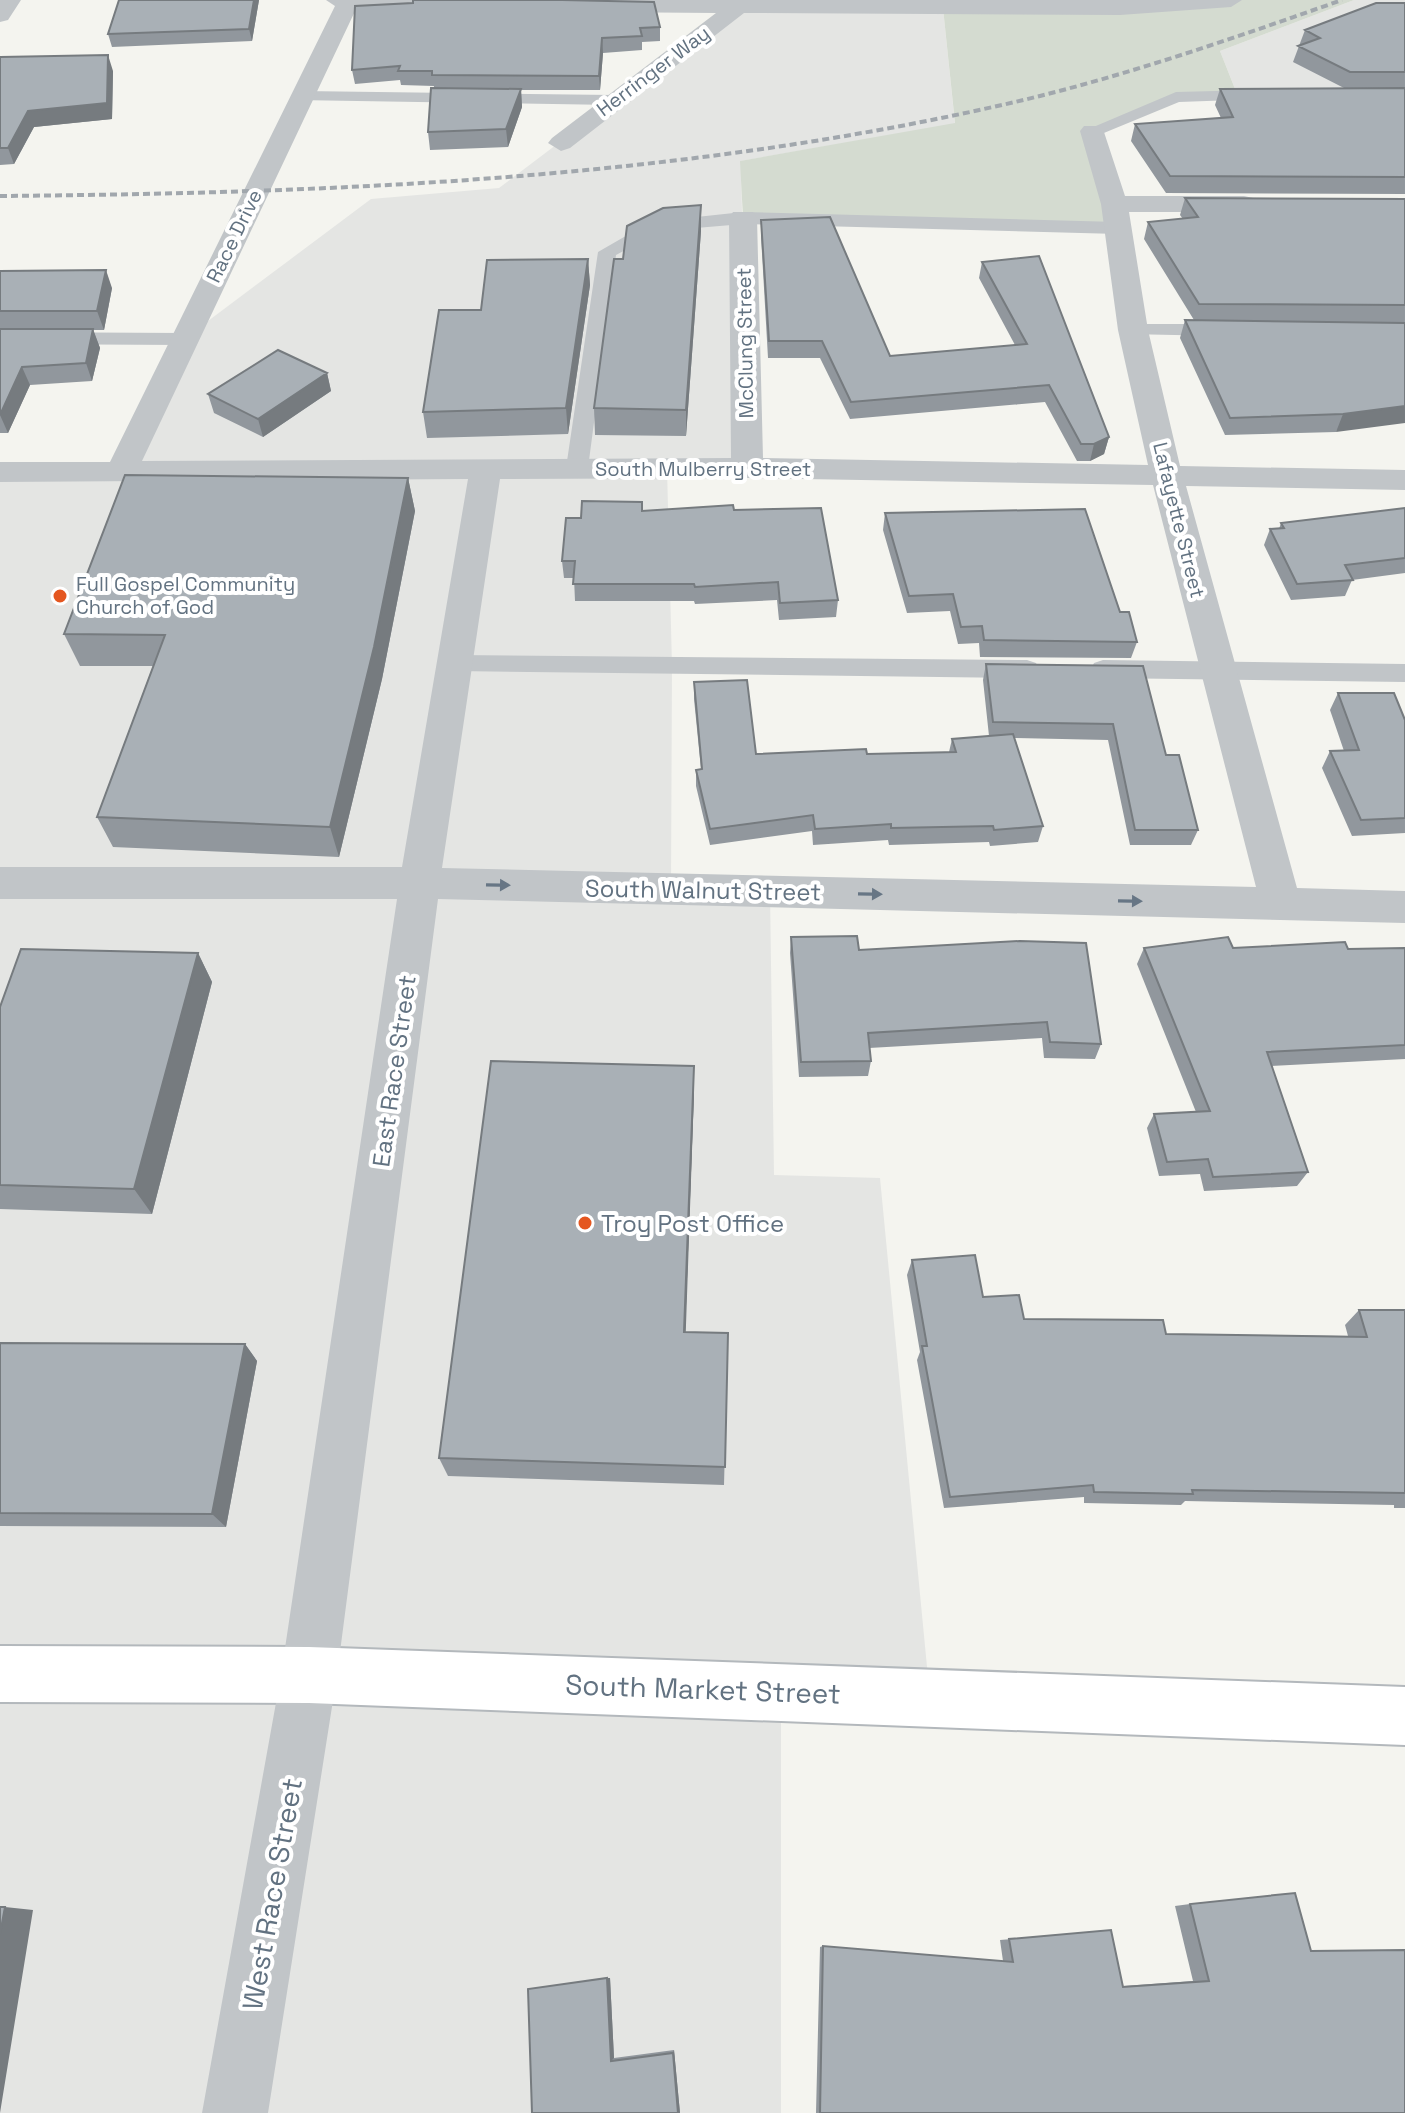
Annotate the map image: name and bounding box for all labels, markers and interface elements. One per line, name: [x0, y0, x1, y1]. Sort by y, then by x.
street label: Herringer Way: [591, 20, 715, 122]
street label: Race Drive: [200, 185, 268, 287]
street label: McClung Street: [731, 267, 759, 419]
street label: Lafayette Street: [1147, 439, 1211, 601]
street label: South Mulberry Street: [595, 456, 811, 482]
place label: Full Gospel Community Church of God: [76, 571, 295, 620]
marker: Full Gospel Community Church of God: [51, 587, 69, 605]
street label: South Walnut Street: [585, 872, 821, 908]
one-way arrow: [486, 879, 511, 892]
one-way arrow: [858, 888, 883, 901]
one-way arrow: [1118, 895, 1143, 907]
street label: East Race Street: [365, 973, 423, 1169]
place label: Troy Post Office: [601, 1208, 784, 1239]
marker: Troy Post Office: [576, 1214, 594, 1232]
street label: South Market Street: [565, 1666, 841, 1712]
street label: West Race Street: [234, 1775, 310, 2013]

